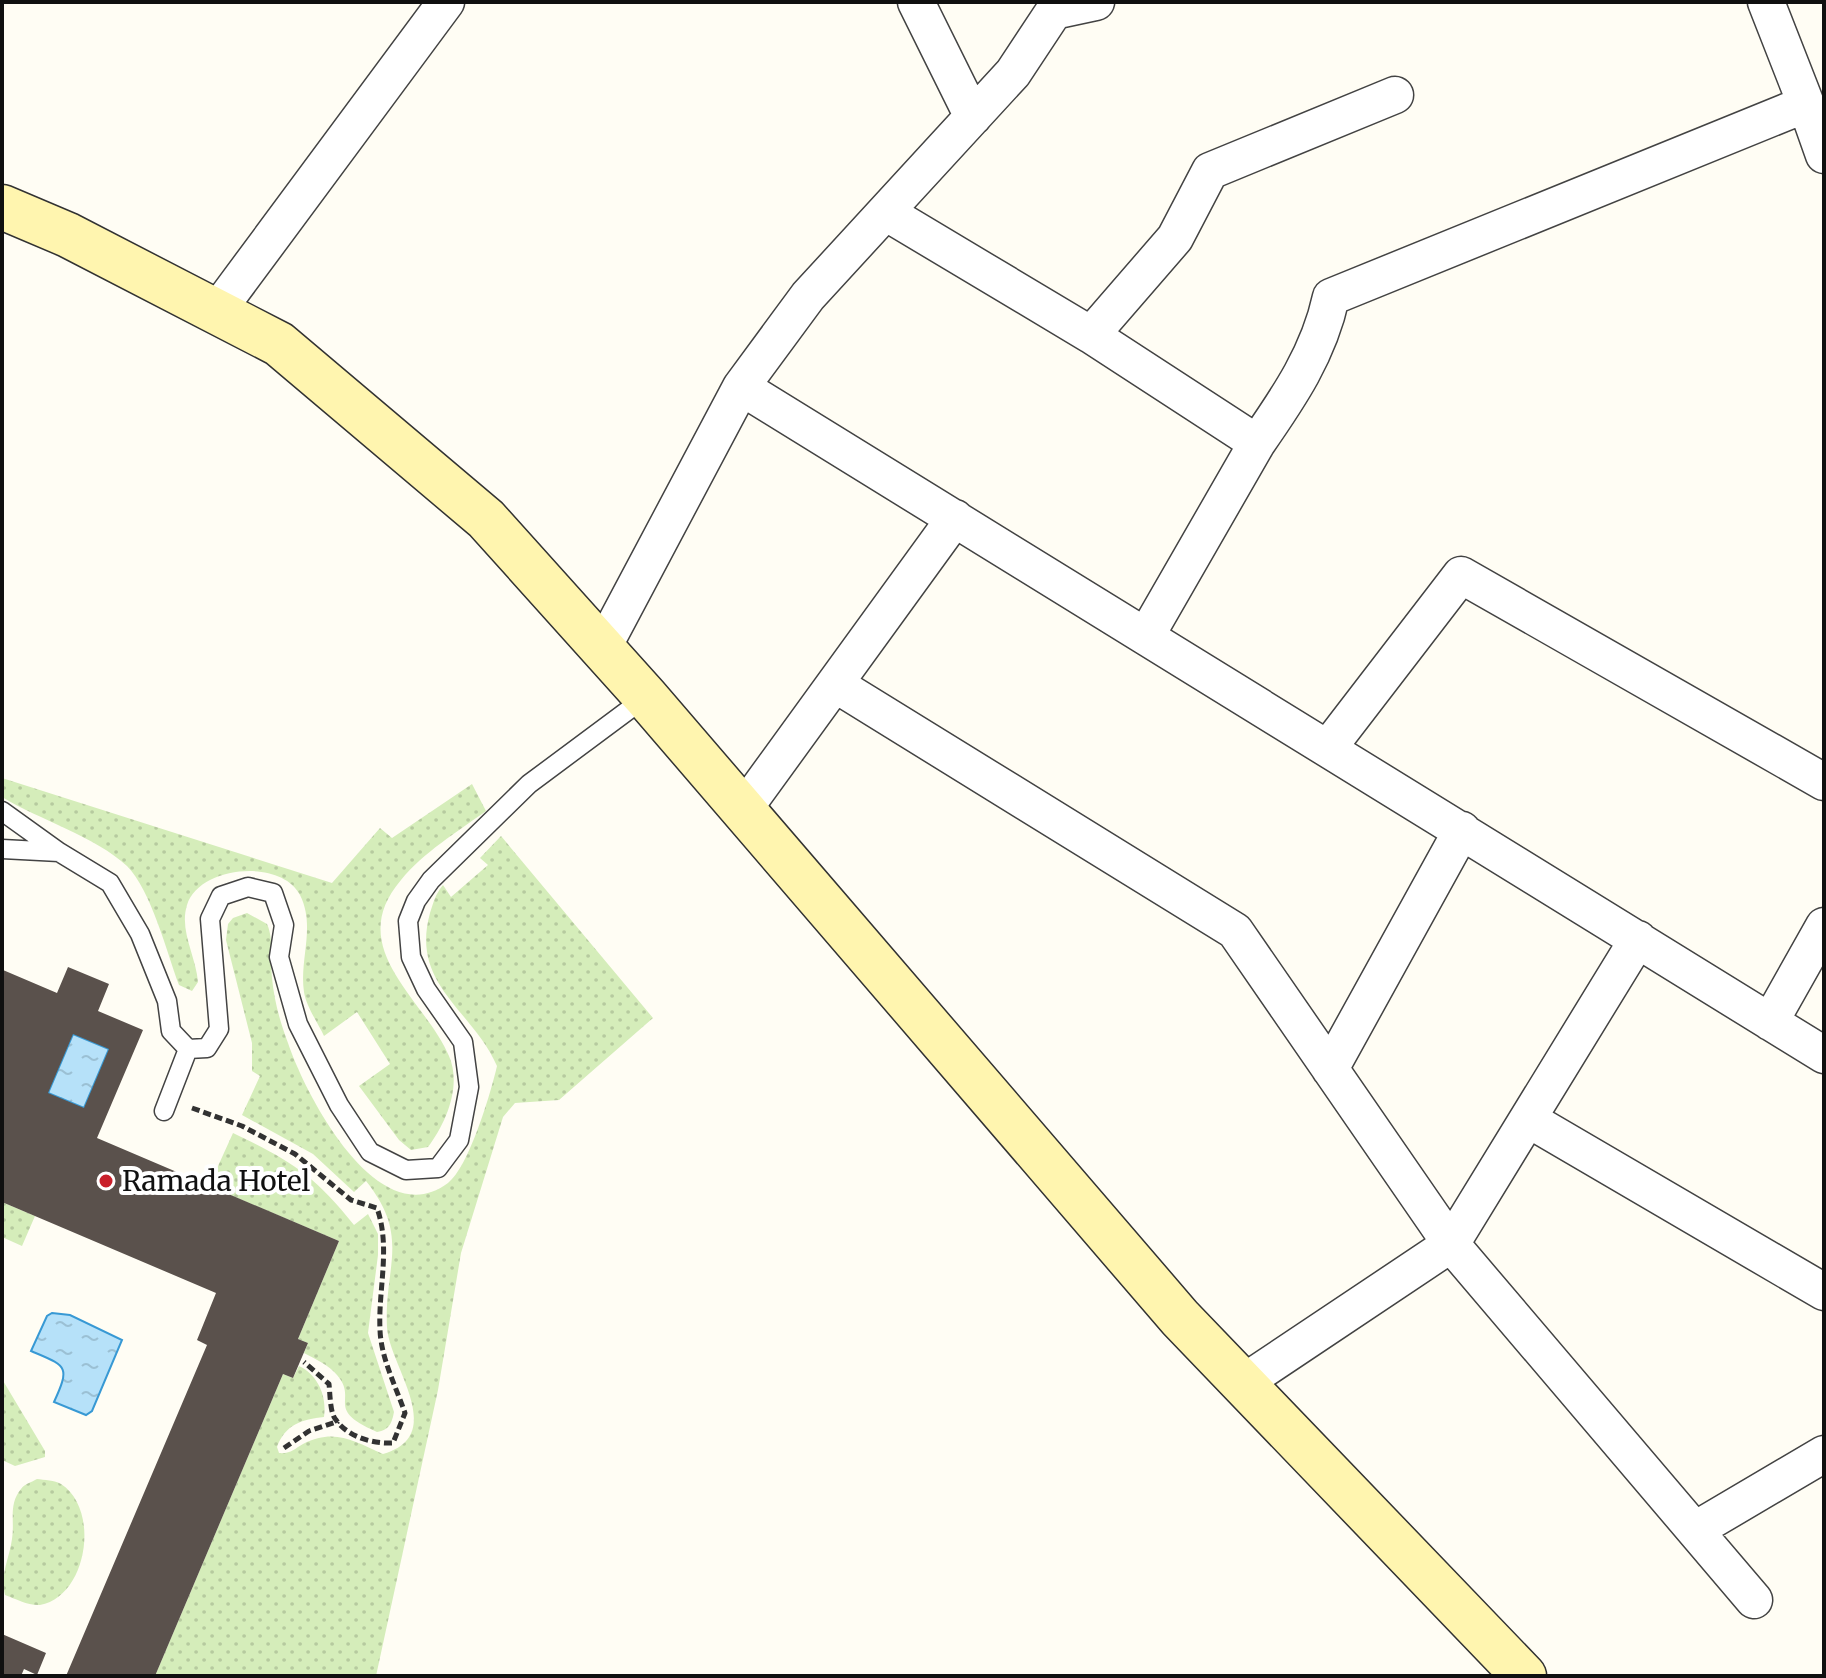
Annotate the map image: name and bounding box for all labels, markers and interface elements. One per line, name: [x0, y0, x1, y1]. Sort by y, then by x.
place label: Ramada Hotel: [122, 1163, 311, 1199]
marker: Ramada Hotel: [97, 1172, 115, 1190]

